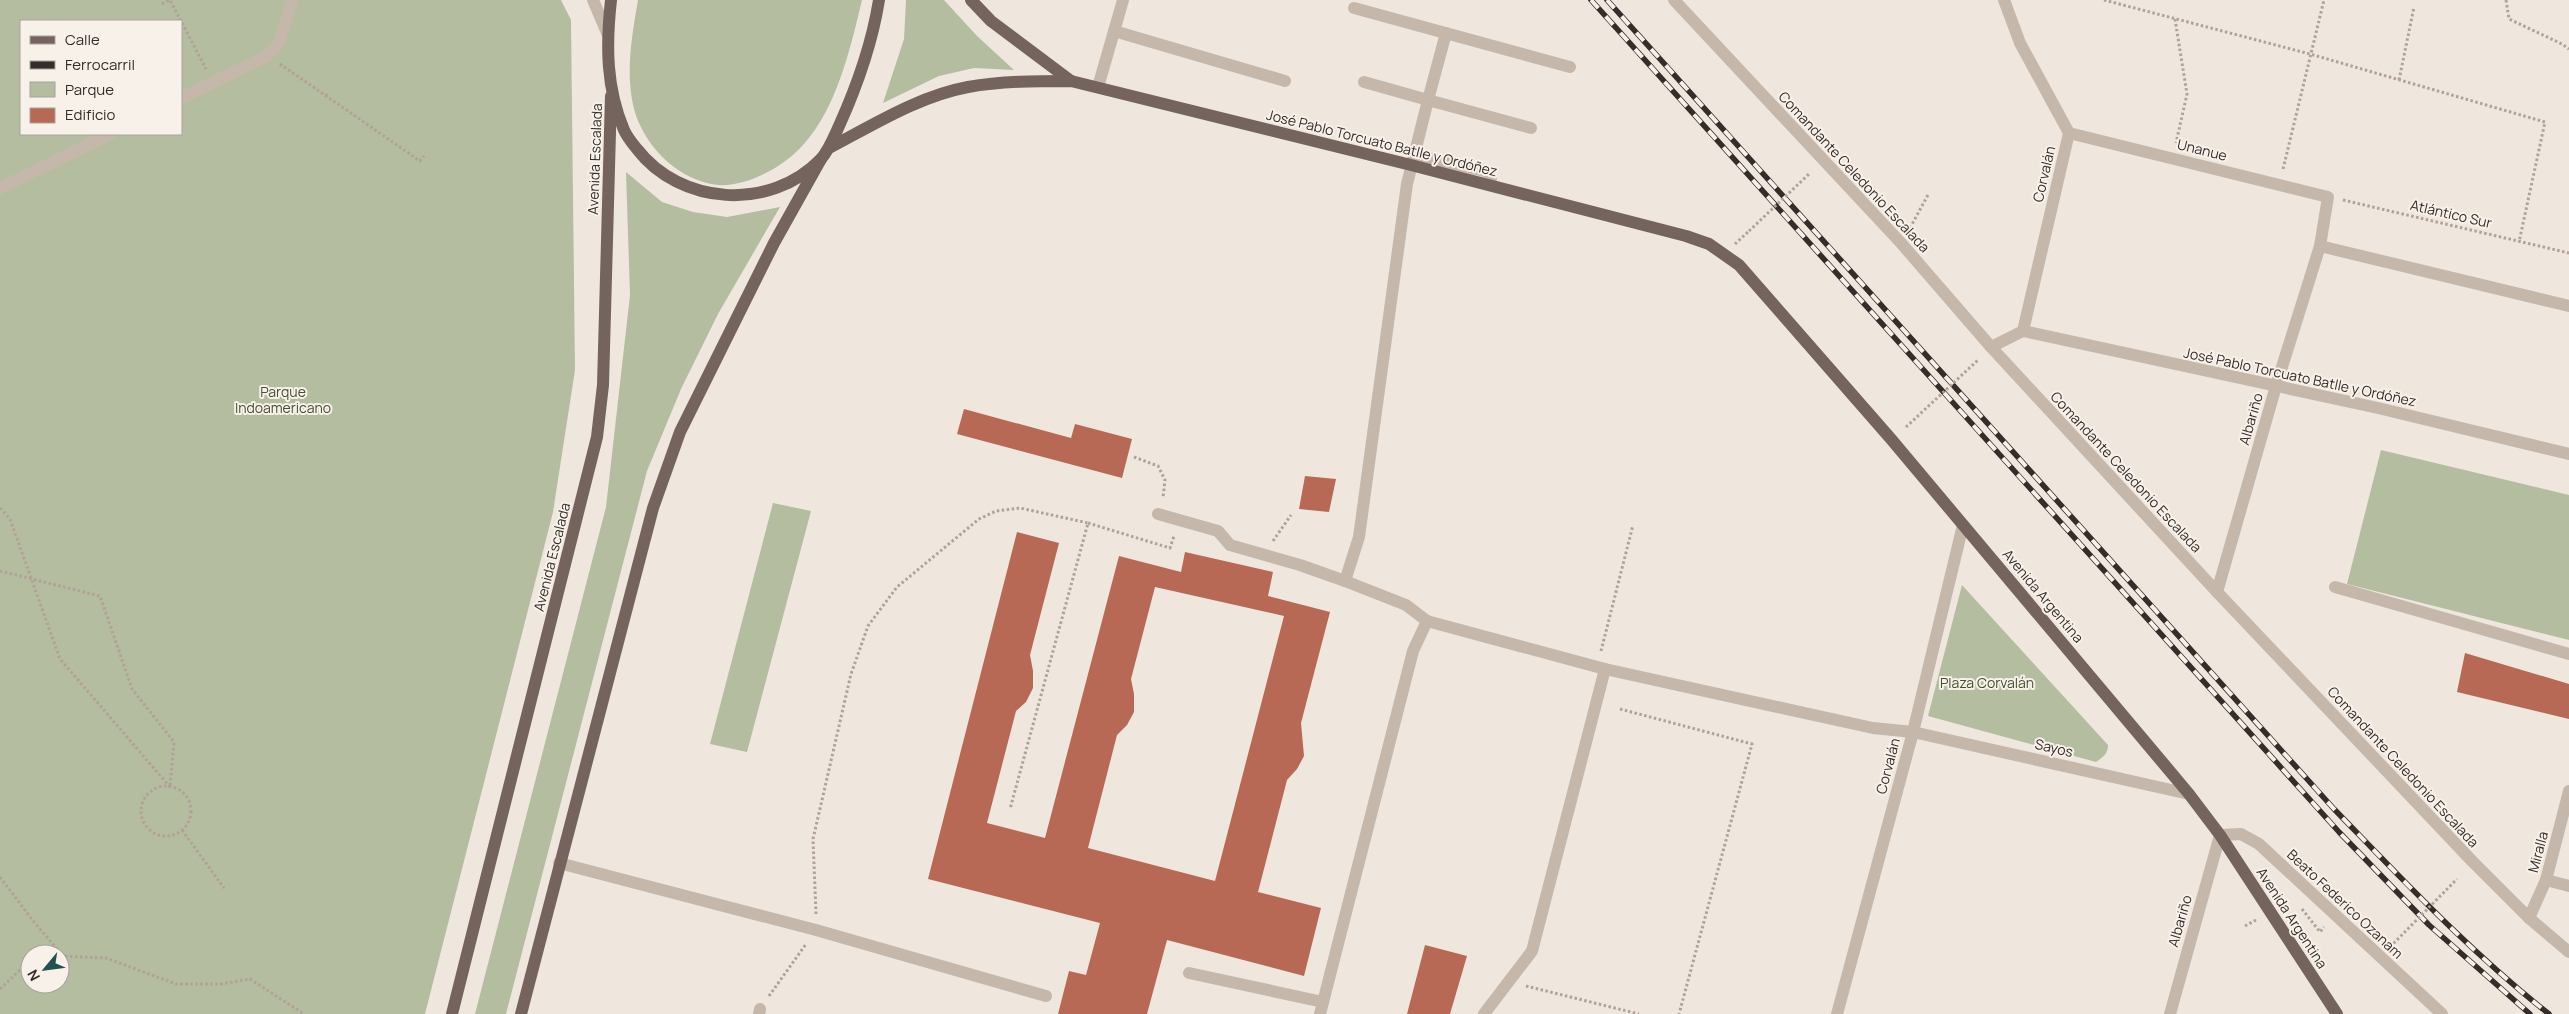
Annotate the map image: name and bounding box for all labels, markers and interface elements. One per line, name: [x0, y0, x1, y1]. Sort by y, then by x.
legend: [20, 20, 182, 135]
text: Calle: [65, 29, 100, 50]
text: Ferrocarril: [65, 54, 135, 75]
text: Parque: [65, 79, 114, 100]
street label: Comandante Celedonio Escalada: [1775, 87, 1934, 256]
street label: Avenida Escalada: [583, 103, 606, 215]
text: Edificio: [65, 104, 116, 125]
street label: José Pablo Torcuato Batlle y Ordóñez: [1265, 105, 1500, 180]
street label: Unanue: [2175, 134, 2229, 165]
street label: Corvalán: [2028, 144, 2059, 204]
street label: Atlántico Sur: [2409, 195, 2494, 232]
street label: José Pablo Torcuato Batlle y Ordóñez: [2182, 343, 2418, 410]
park label: Parque Indoamericano: [235, 382, 331, 417]
street label: Comandante Celedonio Escalada: [2047, 387, 2206, 556]
street label: Albariño: [2234, 391, 2267, 447]
street label: Avenida Escalada: [529, 500, 574, 613]
street label: Avenida Argentina: [1999, 545, 2088, 647]
park label: Plaza Corvalán: [1940, 673, 2034, 692]
street label: Comandante Celedonio Escalada: [2324, 682, 2483, 851]
street label: Sayos: [2033, 734, 2075, 761]
street label: Corvalán: [1871, 736, 1904, 796]
street label: Miralla: [2523, 829, 2552, 875]
street label: Beato Federico Ozanam: [2283, 845, 2408, 963]
street label: Avenida Argentina: [2253, 864, 2332, 972]
street label: Albariño: [2163, 893, 2196, 949]
north arrow: [20, 944, 70, 994]
text: N: [22, 967, 44, 985]

